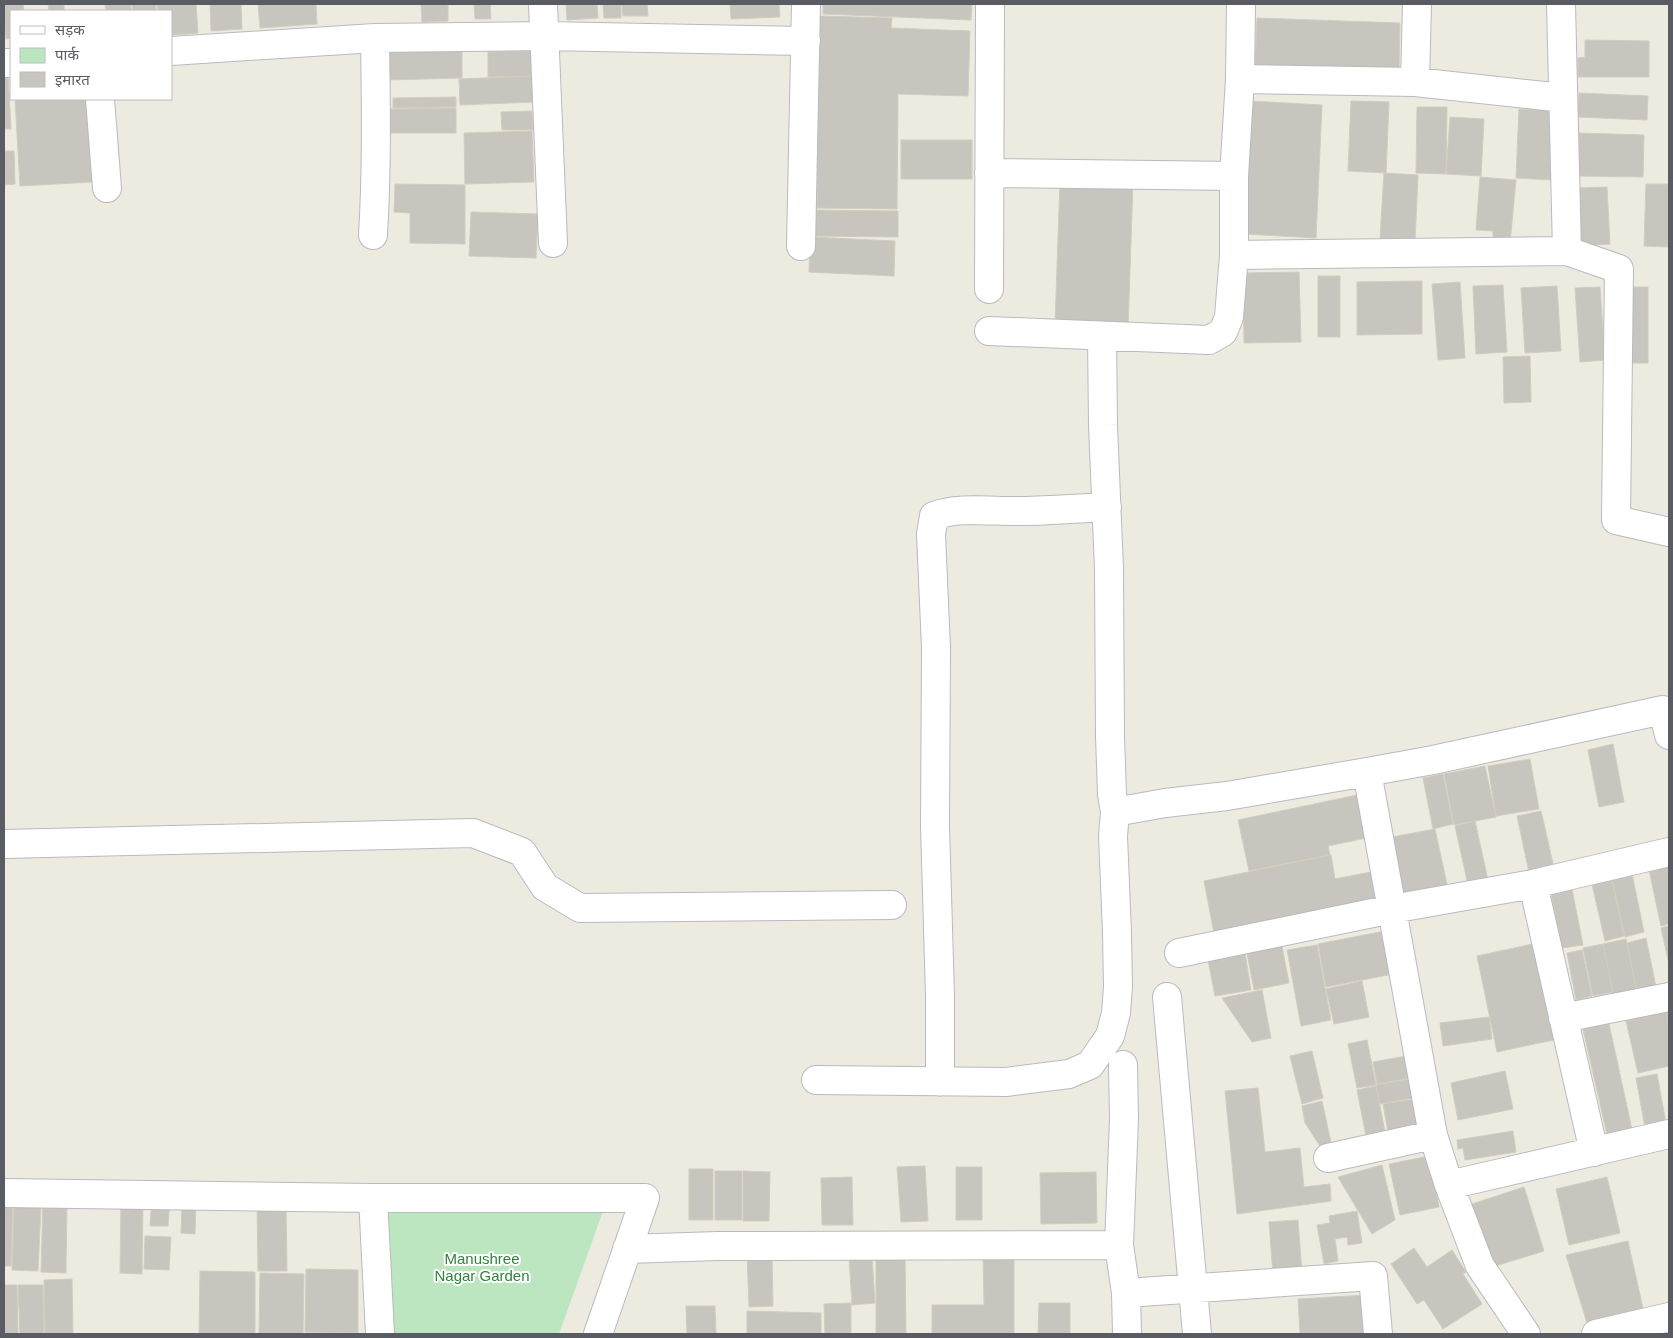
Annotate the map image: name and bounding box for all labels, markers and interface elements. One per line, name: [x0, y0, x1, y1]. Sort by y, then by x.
legend: [10, 10, 172, 100]
text: सड़क: [55, 21, 85, 38]
text: पार्क: [55, 46, 79, 63]
text: इमारत: [55, 71, 90, 88]
park label: Manushree Nagar Garden: [434, 1250, 530, 1284]

